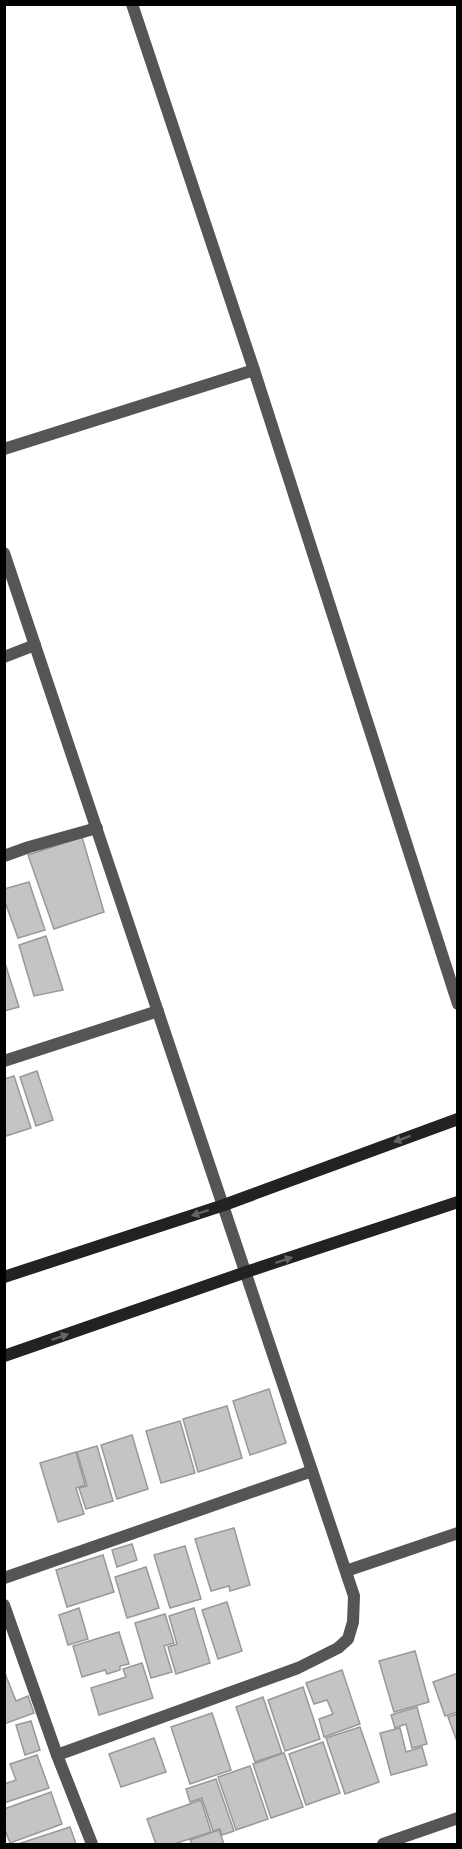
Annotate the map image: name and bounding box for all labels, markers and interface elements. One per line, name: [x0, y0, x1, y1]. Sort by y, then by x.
one-way arrow: [393, 1134, 411, 1144]
one-way arrow: [191, 1209, 209, 1218]
one-way arrow: [275, 1254, 293, 1264]
one-way arrow: [51, 1332, 69, 1341]

